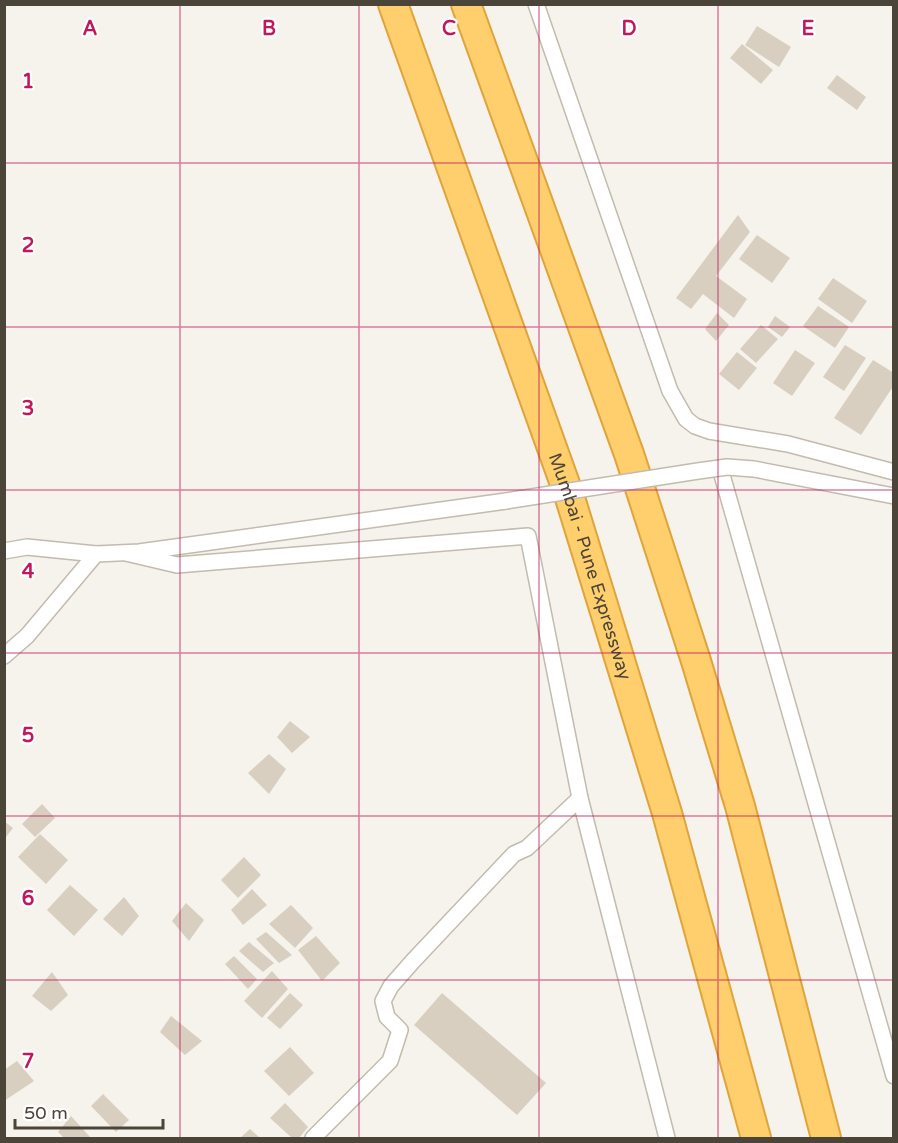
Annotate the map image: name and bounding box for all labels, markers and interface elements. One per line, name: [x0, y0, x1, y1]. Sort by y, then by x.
text: A: [83, 17, 98, 41]
text: B: [262, 17, 276, 41]
text: C: [442, 17, 456, 41]
text: D: [621, 17, 637, 41]
text: E: [802, 17, 815, 41]
text: 1: [22, 70, 34, 94]
text: 2: [22, 234, 34, 258]
text: 3: [22, 397, 34, 421]
street label: Mumbai - Pune Expressway: [544, 450, 636, 683]
text: 4: [22, 560, 35, 584]
text: 5: [22, 724, 34, 748]
text: 6: [22, 887, 34, 911]
text: 7: [22, 1050, 34, 1074]
scale bar: [15, 1092, 164, 1130]
text: 50 m: [24, 1102, 68, 1124]

